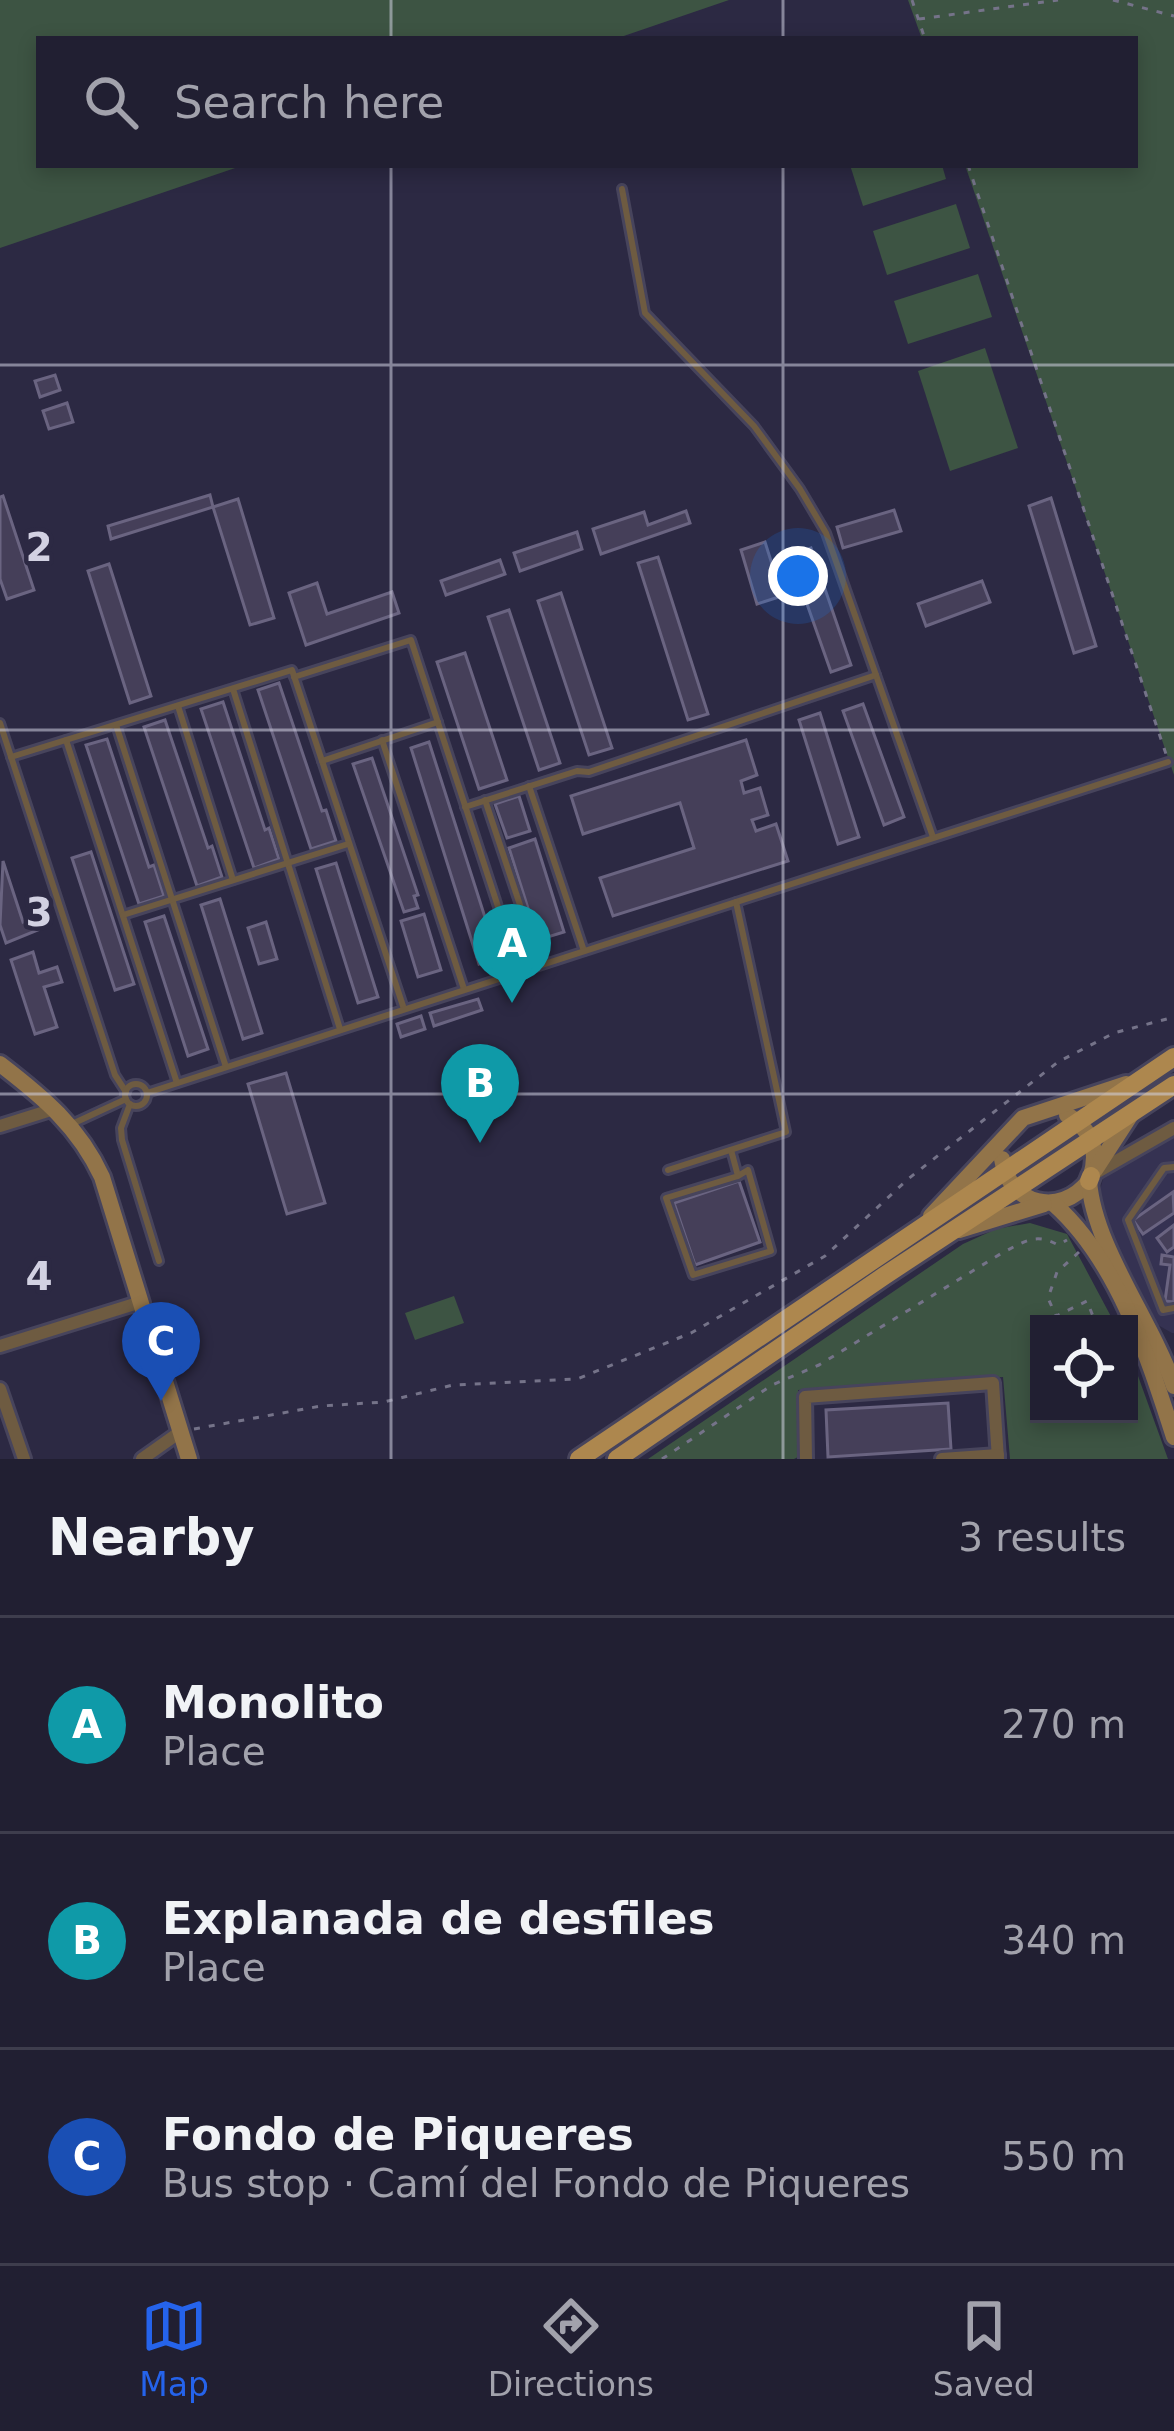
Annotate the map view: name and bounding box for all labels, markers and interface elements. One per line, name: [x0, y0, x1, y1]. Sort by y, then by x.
search box: [36, 36, 1138, 168]
icon: search: [78, 69, 144, 135]
text: Search here: [174, 76, 444, 129]
text: 2: [25, 525, 53, 570]
your location: [768, 546, 828, 606]
text: 3: [25, 890, 53, 935]
pin: A: [473, 904, 551, 1003]
pin: B: [441, 1044, 519, 1143]
text: 4: [25, 1254, 53, 1299]
pin: C: [122, 1302, 200, 1401]
map controls: [1030, 1315, 1138, 1423]
button: locate: [1030, 1315, 1138, 1423]
text: Nearby: [48, 1508, 255, 1567]
text: 3 results: [958, 1515, 1126, 1560]
text: Monolito: [162, 1676, 384, 1729]
text: A: [72, 1702, 102, 1747]
text: 270 m: [1001, 1702, 1126, 1747]
text: Place: [162, 1729, 266, 1774]
text: Explanada de desfiles: [162, 1892, 714, 1945]
text: B: [72, 1918, 102, 1963]
text: 340 m: [1001, 1918, 1126, 1963]
text: Place: [162, 1945, 266, 1990]
text: Fondo de Piqueres: [162, 2108, 634, 2161]
text: C: [73, 2134, 101, 2179]
text: 550 m: [1001, 2134, 1126, 2179]
text: Bus stop · Camí del Fondo de Piqueres: [162, 2161, 910, 2206]
tab: Map: [139, 2293, 209, 2404]
tab: Directions: [488, 2293, 654, 2404]
tab: Saved: [933, 2293, 1035, 2404]

